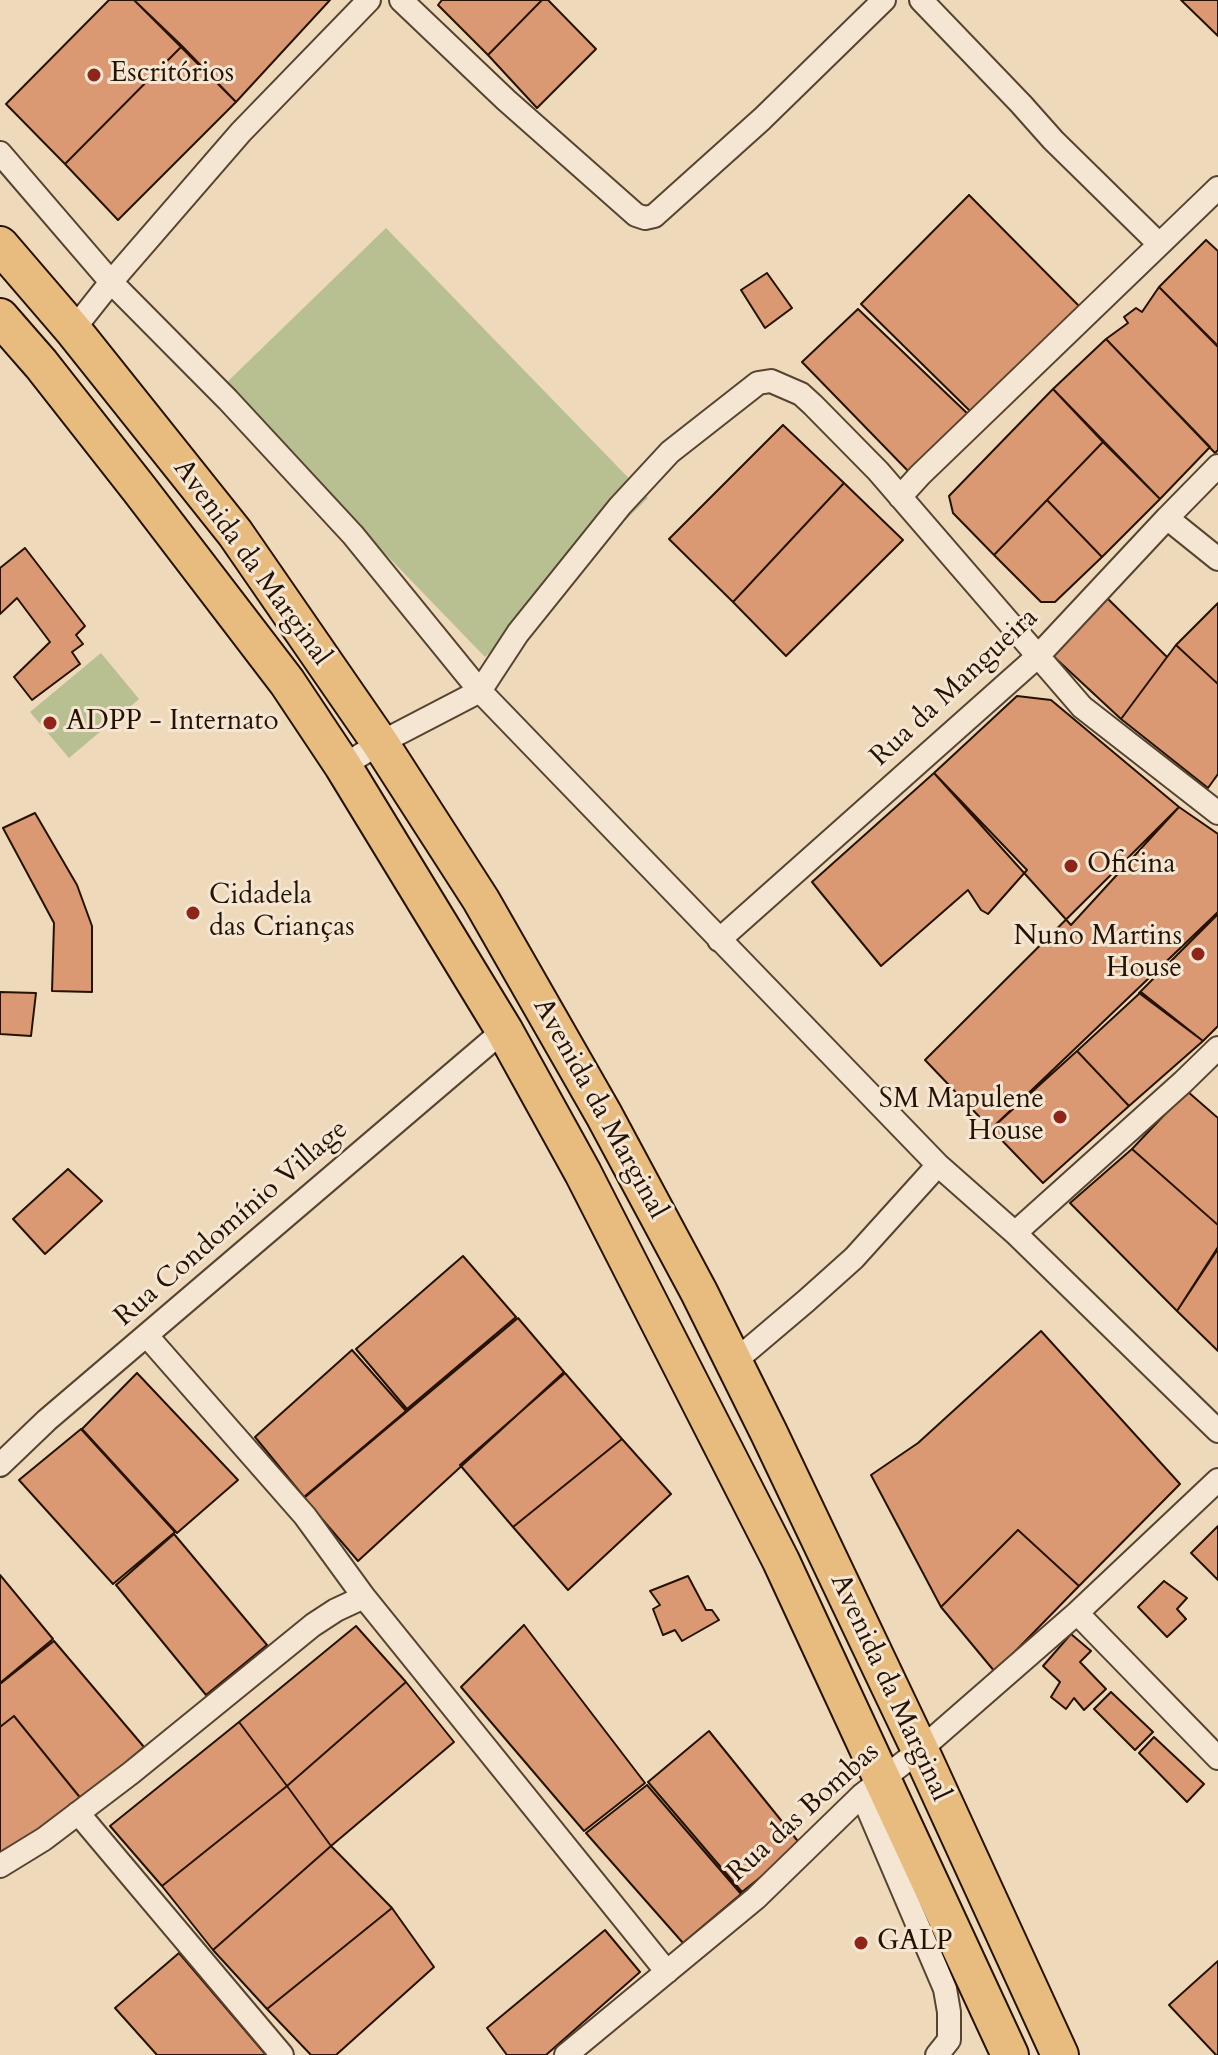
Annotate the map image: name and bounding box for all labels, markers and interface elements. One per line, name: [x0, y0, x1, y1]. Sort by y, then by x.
place label: Escritórios: [110, 58, 234, 92]
marker: Escritórios: [85, 66, 103, 84]
street label: Avenida da Marginal: [165, 453, 337, 673]
street label: Rua da Mangueira: [864, 602, 1046, 774]
place label: ADPP - Internato: [66, 706, 279, 740]
marker: ADPP - Internato: [41, 714, 59, 732]
place label: Oficina: [1087, 849, 1176, 883]
marker: Oficina: [1062, 857, 1080, 875]
place label: Cidadela das Crianças: [209, 880, 355, 946]
marker: Cidadela das Crianças: [184, 904, 202, 922]
place label: Nuno Martins House: [1013, 921, 1182, 987]
marker: Nuno Martins House: [1189, 945, 1207, 963]
street label: Avenida da Marginal: [524, 993, 674, 1225]
place label: SM Mapulene House: [879, 1084, 1044, 1150]
marker: SM Mapulene House: [1051, 1108, 1069, 1126]
street label: Rua Condomínio Village: [108, 1114, 356, 1334]
street label: Avenida da Marginal: [822, 1569, 956, 1807]
street label: Rua das Bombas: [721, 1736, 887, 1890]
place label: GALP: [877, 1926, 953, 1960]
marker: GALP: [852, 1934, 870, 1952]

